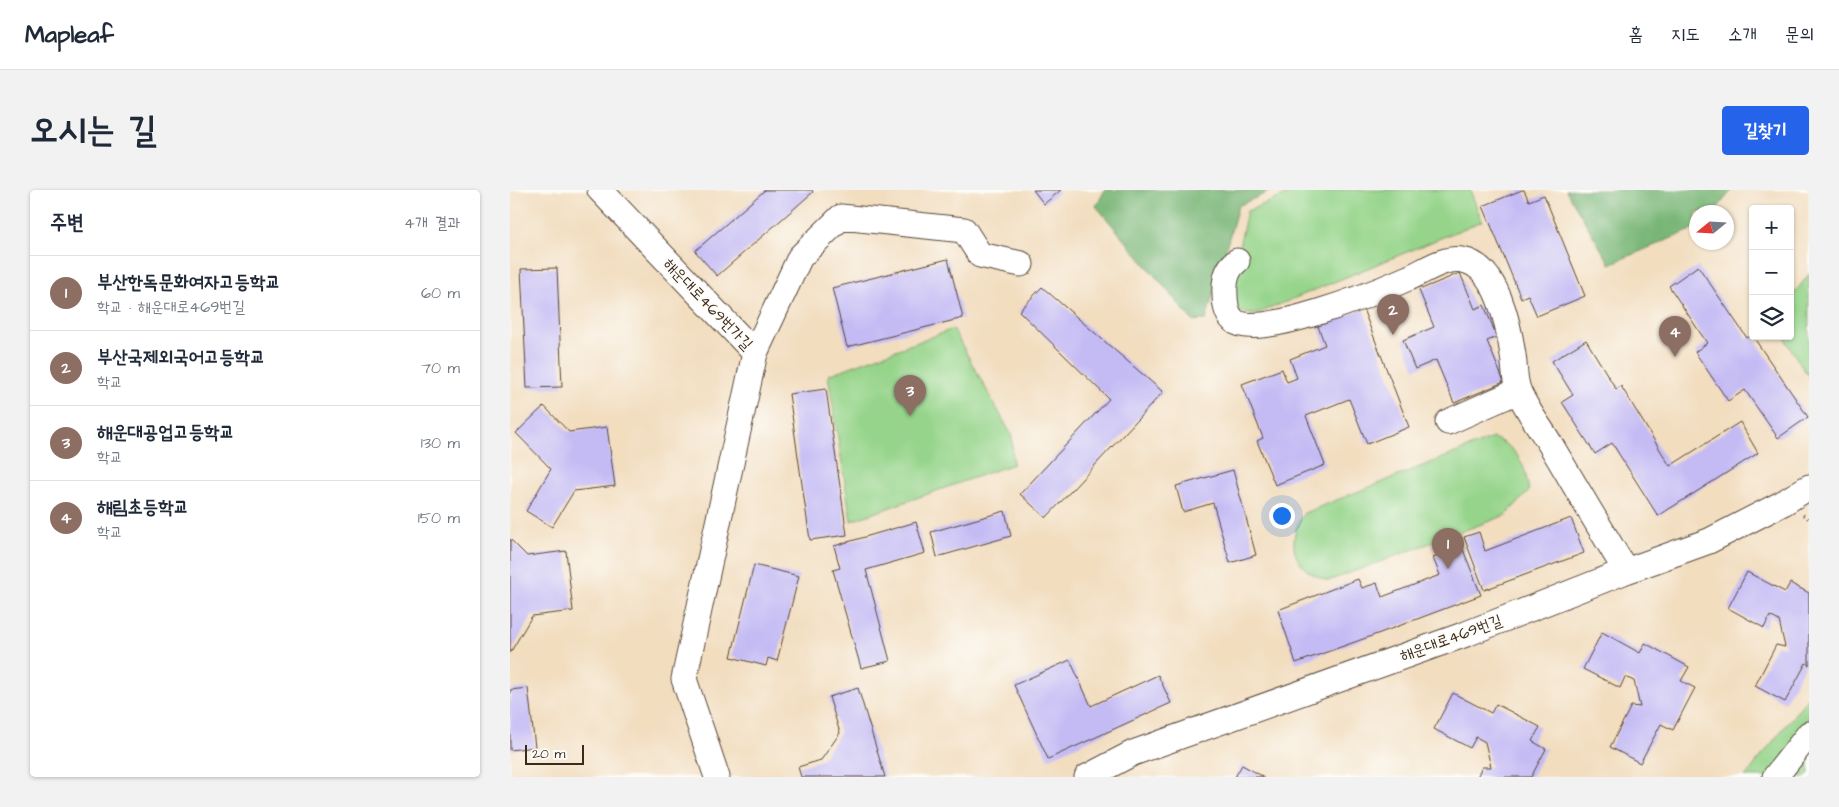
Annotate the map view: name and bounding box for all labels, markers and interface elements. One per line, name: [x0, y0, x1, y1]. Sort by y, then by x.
text: Mapleaf: [25, 18, 114, 52]
text: 홈: [1629, 22, 1643, 47]
text: 지도: [1671, 22, 1700, 47]
text: 소개: [1728, 22, 1757, 47]
text: 문의: [1785, 22, 1814, 47]
text: 오시는 길: [30, 106, 157, 155]
button: 길찾기: [1722, 106, 1809, 155]
north arrow: [1689, 205, 1734, 250]
map controls: [1749, 205, 1794, 340]
button: +: [1749, 205, 1794, 250]
text: 주변: [50, 208, 84, 237]
text: 4개 결과: [404, 212, 460, 234]
button: −: [1749, 250, 1794, 295]
street label: 해운대로469번가길: [658, 253, 758, 355]
text: 부산한독문화여자고등학교: [97, 269, 280, 296]
text: 1: [65, 282, 67, 304]
text: 60 m: [421, 282, 460, 304]
pin: 2: [1377, 294, 1409, 335]
button: layers: [1749, 295, 1794, 340]
text: 학교 · 해운대로469번길: [97, 296, 245, 318]
pin: 4: [1659, 316, 1691, 357]
text: 부산국제외국어고등학교: [97, 344, 265, 371]
text: 2: [61, 357, 71, 379]
text: 70 m: [421, 357, 460, 379]
text: 학교: [97, 371, 123, 393]
pin: 3: [894, 375, 926, 416]
text: 해운대공업고등학교: [97, 419, 235, 446]
text: 3: [62, 432, 70, 454]
text: 130 m: [421, 432, 460, 454]
text: 학교: [97, 446, 123, 468]
text: 해림초등학교: [97, 494, 189, 521]
your location: [1269, 503, 1295, 529]
text: 4: [61, 507, 71, 529]
text: 150 m: [418, 507, 460, 529]
text: 학교: [97, 521, 123, 543]
pin: 1: [1432, 528, 1464, 569]
street label: 해운대로469번길: [1397, 609, 1505, 667]
scale bar: [525, 742, 584, 765]
text: 20 m: [532, 744, 565, 764]

